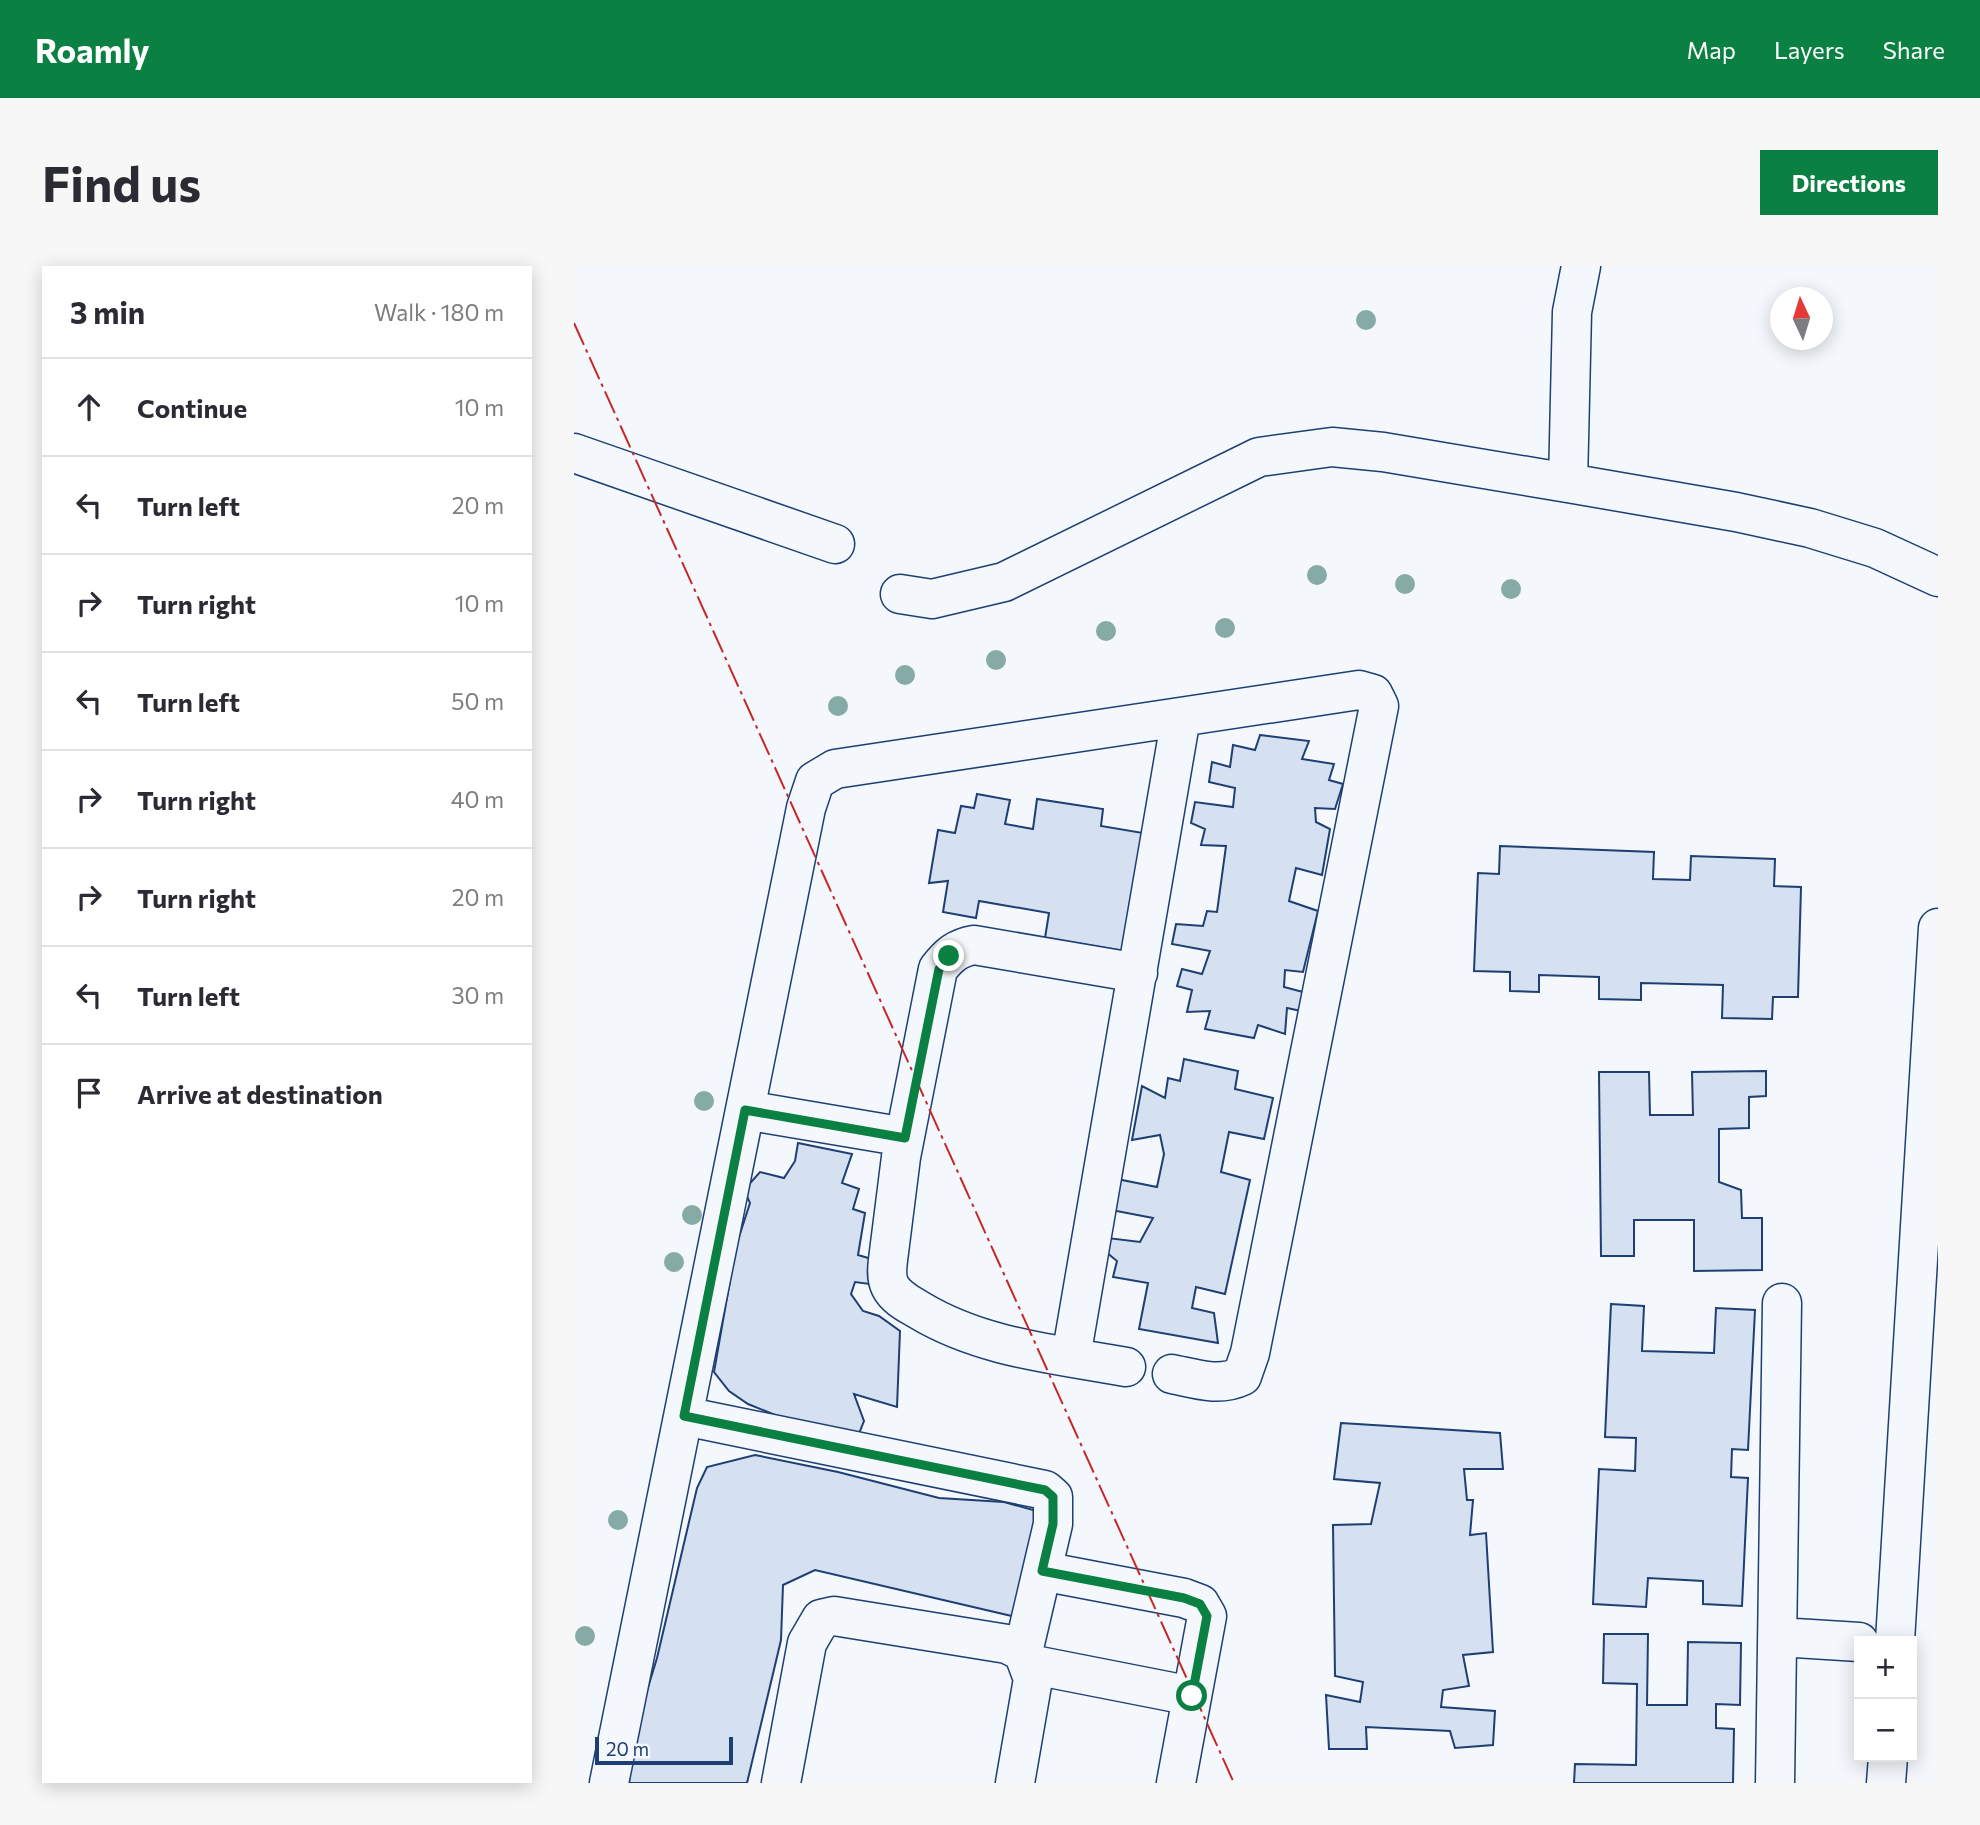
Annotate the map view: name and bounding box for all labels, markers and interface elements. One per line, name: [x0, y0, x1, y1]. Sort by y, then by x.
text: Roamly: [35, 29, 150, 70]
text: Map: [1687, 35, 1736, 64]
text: Layers: [1774, 35, 1845, 64]
text: Share: [1883, 35, 1945, 64]
button: Directions: [1760, 150, 1938, 215]
text: Find us: [42, 152, 201, 212]
north arrow: [1770, 287, 1833, 350]
text: 3 min: [70, 293, 145, 330]
text: Walk · 180 m: [374, 298, 504, 326]
icon: ahead: [70, 388, 108, 426]
text: Continue: [137, 392, 247, 423]
text: 10 m: [455, 393, 504, 421]
icon: left: [70, 486, 108, 524]
text: Turn left: [137, 490, 240, 521]
text: 20 m: [452, 491, 504, 519]
icon: right: [70, 584, 108, 622]
text: Turn right: [137, 588, 256, 619]
text: 10 m: [455, 589, 504, 617]
icon: left: [70, 682, 108, 720]
text: Turn left: [137, 686, 240, 717]
text: 50 m: [451, 687, 504, 715]
icon: right: [70, 780, 108, 818]
text: Turn right: [137, 784, 256, 815]
text: 40 m: [451, 785, 504, 813]
icon: right: [70, 878, 108, 916]
text: Turn right: [137, 882, 256, 913]
text: 20 m: [452, 883, 504, 911]
route end: [933, 940, 964, 971]
icon: left: [70, 976, 108, 1014]
text: Turn left: [137, 980, 240, 1011]
text: 30 m: [451, 981, 504, 1009]
icon: arrive: [70, 1074, 108, 1112]
text: Arrive at destination: [137, 1078, 383, 1109]
map controls: [1854, 1636, 1917, 1762]
button: +: [1854, 1636, 1917, 1699]
route start: [1176, 1680, 1207, 1711]
button: −: [1854, 1699, 1917, 1762]
scale bar: [595, 1734, 733, 1766]
text: 20 m: [606, 1737, 649, 1760]

